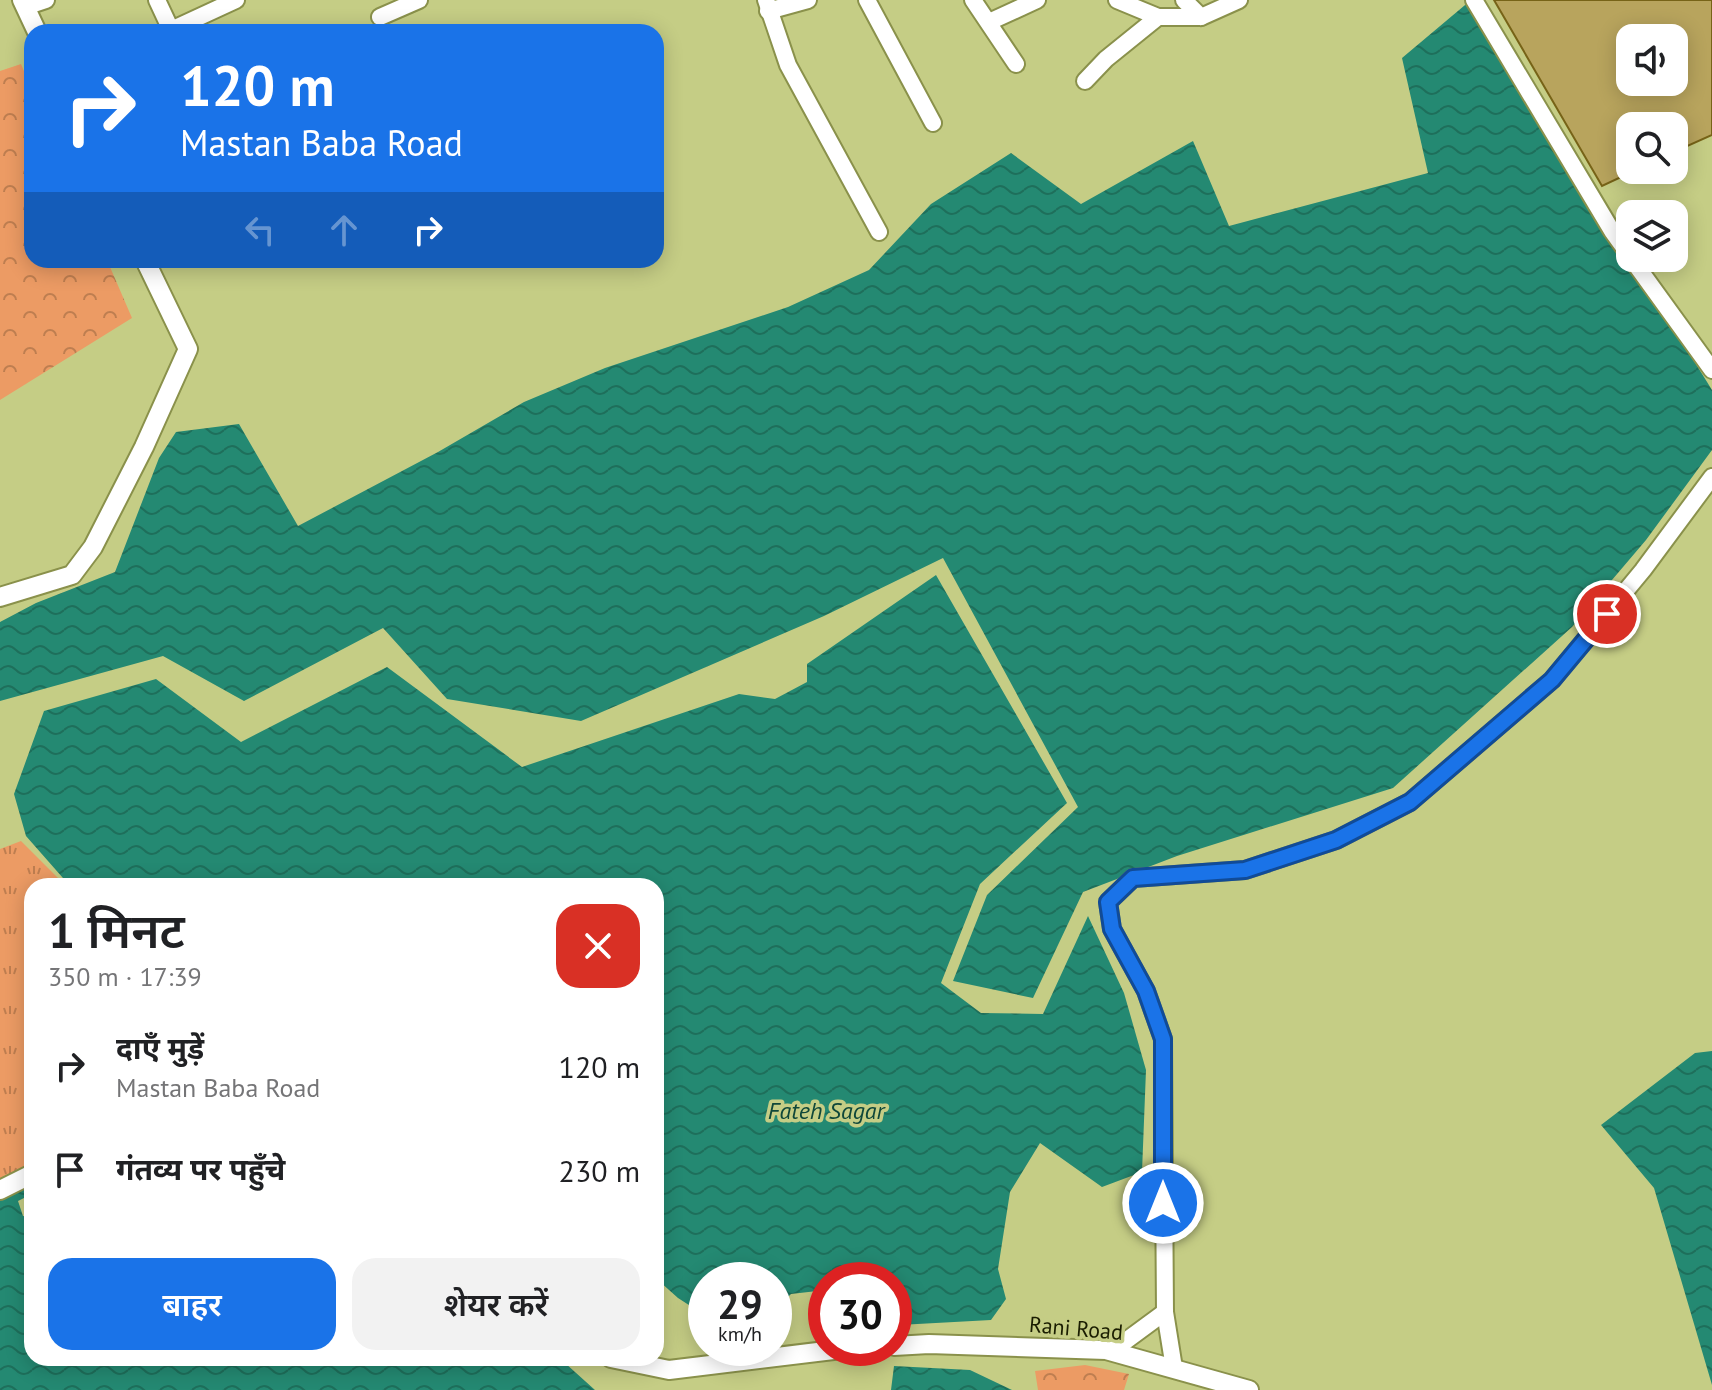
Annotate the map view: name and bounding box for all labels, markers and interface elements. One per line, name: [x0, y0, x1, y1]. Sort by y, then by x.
map controls: [1616, 24, 1688, 272]
button: sound: [1616, 24, 1688, 96]
text: 120 m: [180, 49, 335, 121]
icon: right: [48, 56, 152, 160]
button: search: [1616, 112, 1688, 184]
text: Mastan Baba Road: [180, 119, 463, 166]
button: layers: [1616, 200, 1688, 272]
icon: left: [238, 208, 282, 252]
icon: ahead: [322, 208, 366, 252]
icon: right: [406, 208, 450, 252]
pin: [1573, 580, 1641, 648]
icon: arrive: [1585, 592, 1629, 636]
text: 1 मिनट: [48, 899, 185, 961]
button: close: [556, 904, 640, 988]
text: 350 m · 17:39: [48, 960, 202, 993]
text: दाएँ मुड़ें: [116, 1028, 204, 1067]
icon: right: [48, 1044, 92, 1088]
text: 120 m: [559, 1047, 640, 1086]
text: Mastan Baba Road: [116, 1071, 320, 1104]
water label: Fateh Sagar: [768, 1095, 886, 1126]
icon: arrive: [48, 1148, 92, 1192]
text: गंतव्य पर पहुँचे: [116, 1149, 285, 1188]
text: 230 m: [559, 1151, 640, 1190]
position arrow: [1121, 1161, 1205, 1245]
button: बाहर: [48, 1258, 336, 1350]
button: शेयर करें: [352, 1258, 640, 1350]
speed limit sign: 30: [808, 1262, 912, 1366]
text: 29: [717, 1278, 763, 1330]
street label: Rani Road: [1028, 1310, 1124, 1346]
text: km/h: [718, 1321, 762, 1347]

